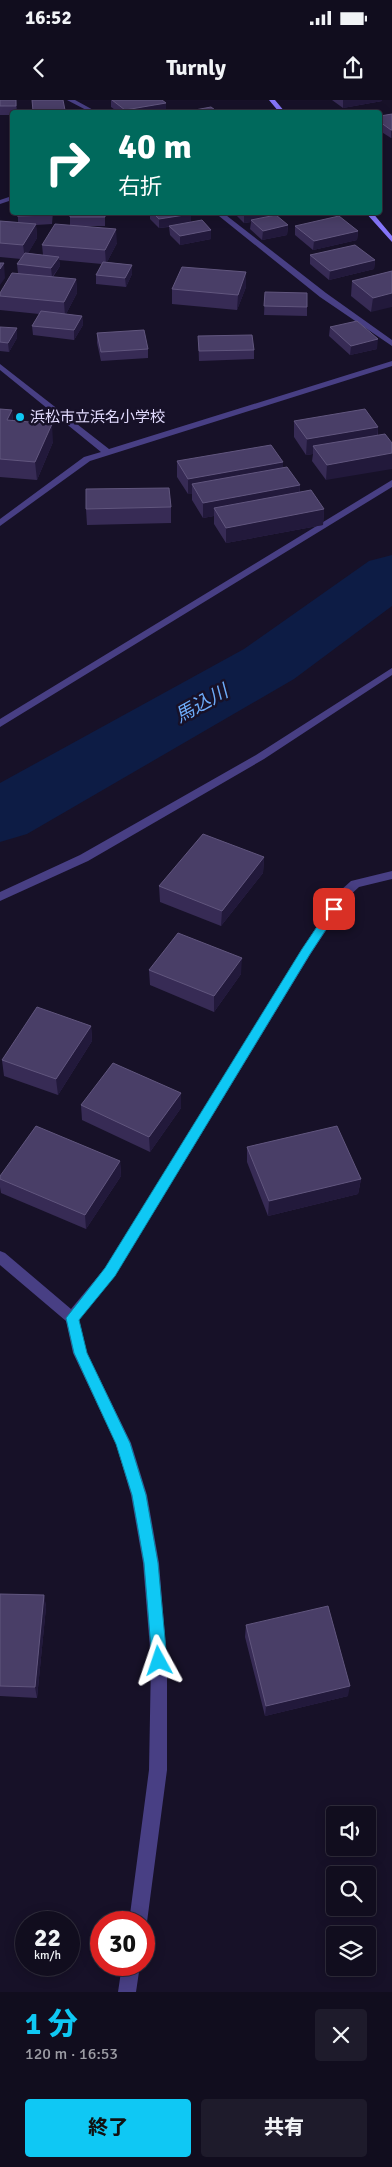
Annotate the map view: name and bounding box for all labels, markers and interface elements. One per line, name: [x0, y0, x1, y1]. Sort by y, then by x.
text: 16:52: [25, 6, 72, 30]
icon: back: [25, 54, 53, 82]
text: Turnly: [166, 54, 226, 81]
icon: share: [339, 54, 367, 82]
text: 40 m: [118, 125, 192, 168]
icon: right: [35, 130, 100, 195]
text: 右折: [118, 173, 162, 200]
place label: 浜松市立浜名小学校: [30, 408, 165, 426]
marker: 浜松市立浜名小学校: [14, 411, 26, 423]
water label: 馬込川: [171, 679, 234, 728]
pin: [313, 888, 355, 930]
icon: arrive: [320, 895, 348, 923]
position arrow: [132, 1634, 184, 1686]
map controls: [326, 1806, 376, 1976]
button: sound: [326, 1806, 376, 1856]
button: search: [326, 1866, 376, 1916]
speed limit sign: 30: [90, 1911, 155, 1976]
text: 22: [34, 1922, 61, 1953]
button: layers: [326, 1926, 376, 1976]
text: km/h: [34, 1948, 61, 1963]
text: 1 分: [25, 2006, 78, 2043]
button: close: [315, 2009, 367, 2061]
text: 120 m · 16:53: [25, 2044, 118, 2064]
button: 終了: [25, 2099, 191, 2157]
button: 共有: [201, 2099, 367, 2157]

